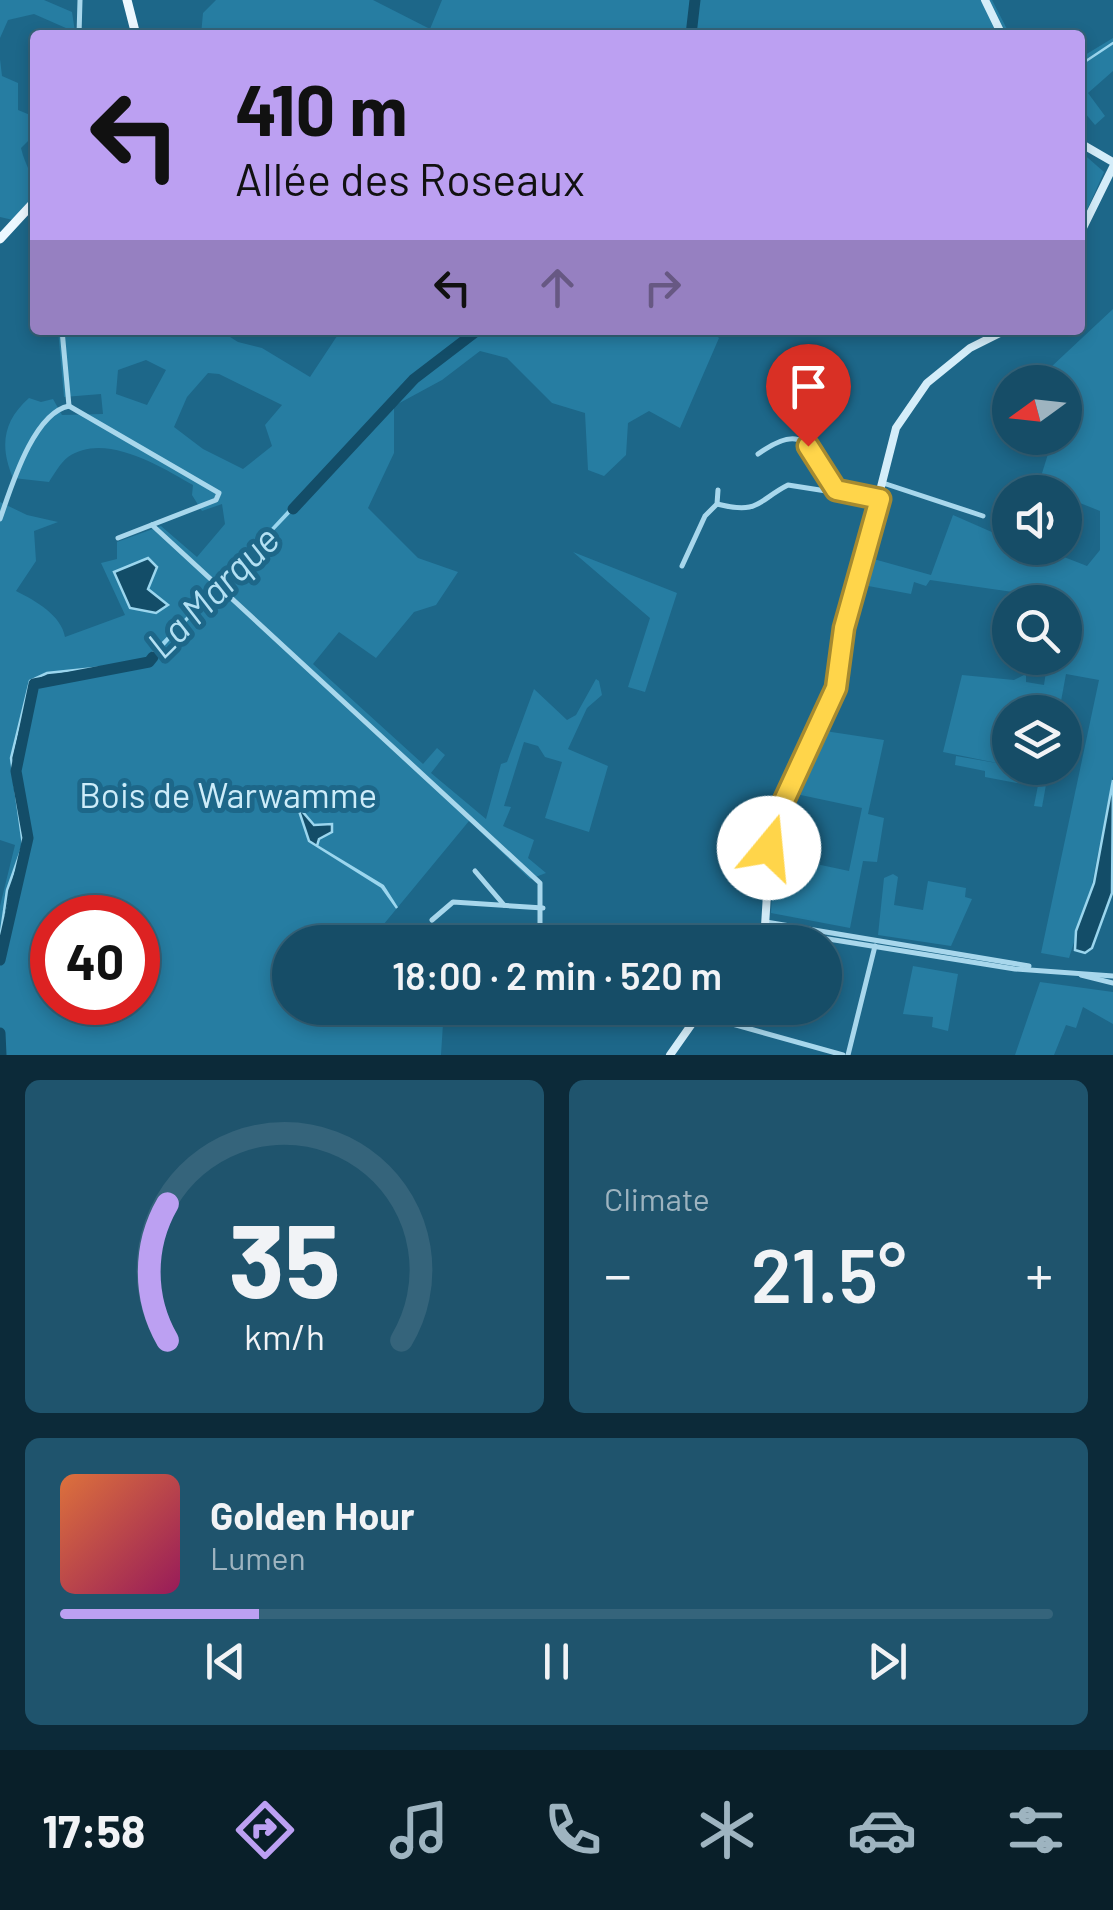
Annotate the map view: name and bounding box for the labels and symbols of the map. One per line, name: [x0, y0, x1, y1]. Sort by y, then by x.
pin: [766, 344, 851, 447]
north arrow: [992, 365, 1082, 455]
water label: La Marque: [136, 515, 288, 667]
park label: Bois de Warwamme: [79, 773, 377, 815]
position arrow: [717, 796, 821, 900]
speed limit sign: 40: [30, 895, 160, 1025]

